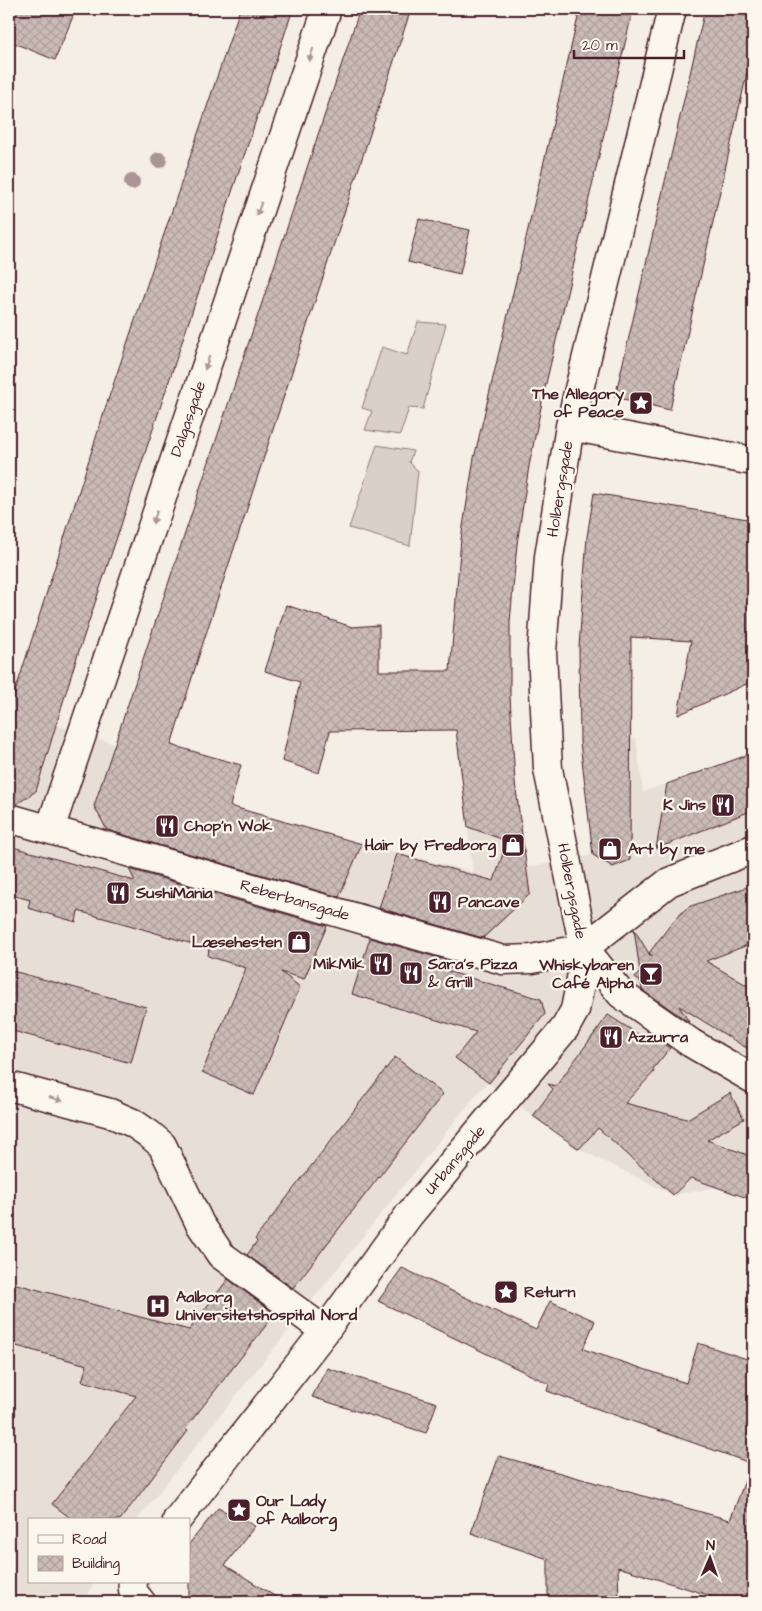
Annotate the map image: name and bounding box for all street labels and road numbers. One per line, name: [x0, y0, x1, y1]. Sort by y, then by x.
street label: Dalgasgade: [165, 378, 212, 460]
street label: Holbergsgade: [542, 439, 580, 539]
street label: Holbergsgade: [551, 841, 592, 941]
street label: Reberbansgade: [237, 874, 353, 927]
street label: Urbansgade: [420, 1120, 491, 1200]

